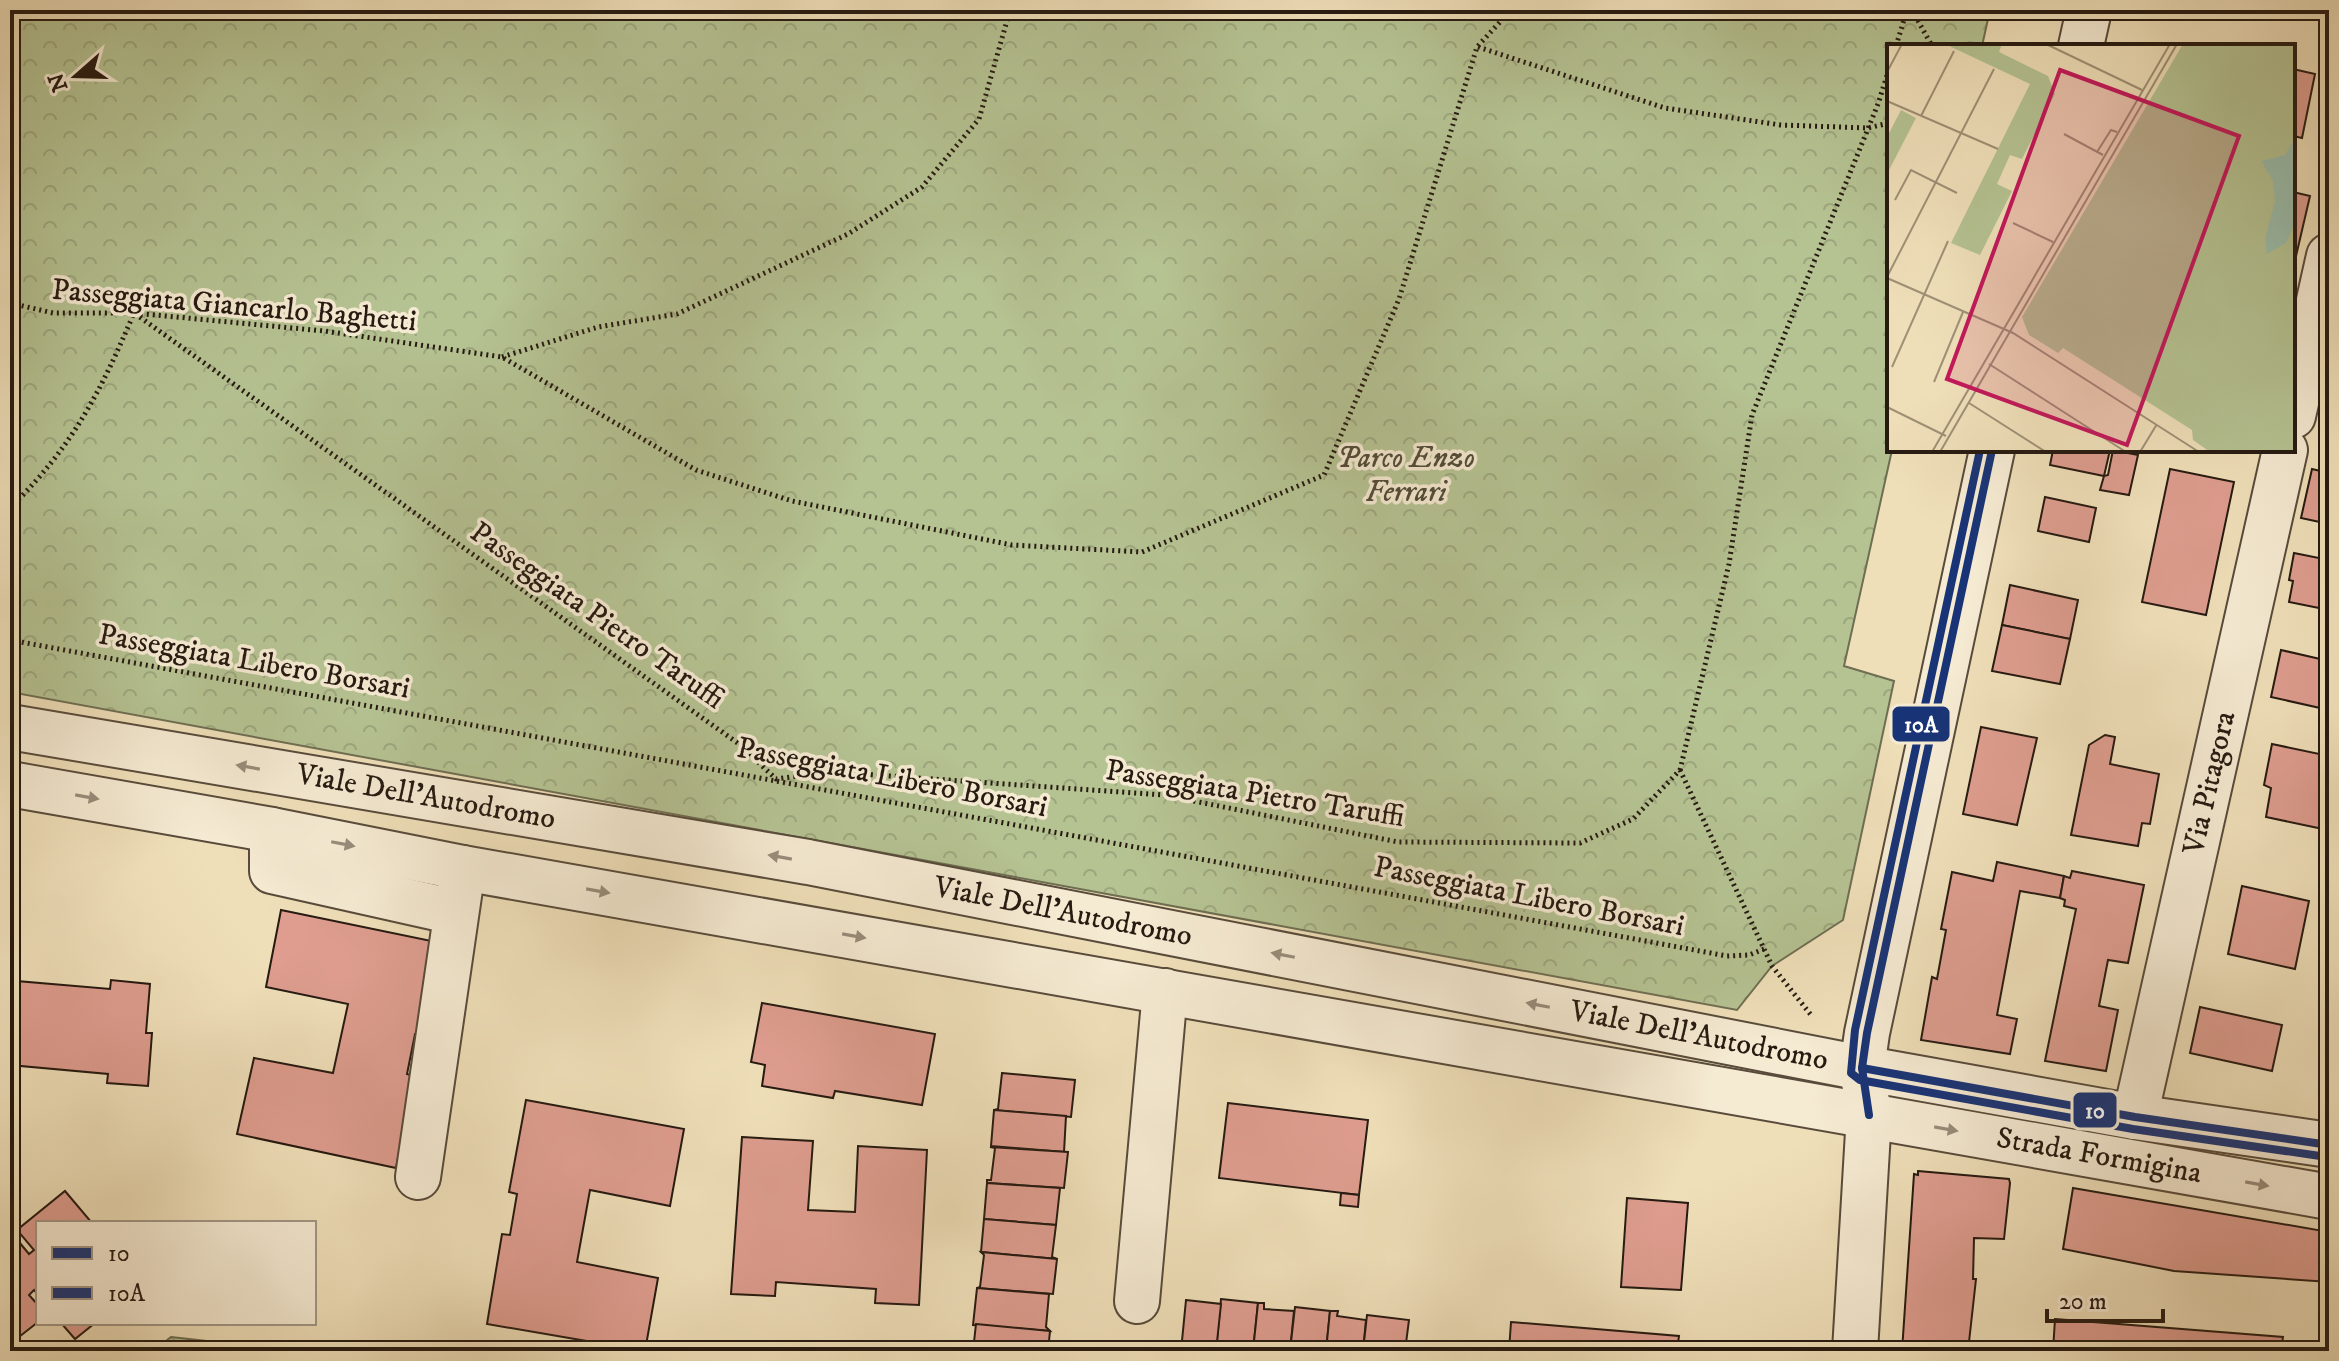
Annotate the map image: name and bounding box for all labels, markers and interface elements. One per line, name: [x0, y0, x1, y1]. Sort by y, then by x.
north arrow: [36, 36, 116, 116]
inset map: [1887, 44, 2295, 452]
text: N: [43, 69, 74, 95]
street label: Passeggiata Giancarlo Baghetti: [50, 272, 418, 340]
park label: Parco Enzo Ferrari: [1337, 440, 1475, 511]
street label: Passeggiata Pietro Taruffi: [463, 514, 731, 718]
street label: Passeggiata Libero Borsari: [95, 616, 413, 708]
line badge: 10A: [1891, 705, 1951, 743]
street label: Via Pitagora: [2175, 707, 2245, 859]
text: 10A: [1904, 712, 1939, 739]
street label: Passeggiata Libero Borsari: [734, 730, 1050, 826]
street label: Passeggiata Pietro Taruffi: [1103, 752, 1407, 836]
street label: Viale Dell'Autodromo: [293, 756, 558, 838]
one-way arrow: [235, 761, 260, 773]
one-way arrow: [75, 792, 100, 804]
one-way arrow: [330, 838, 355, 850]
street label: Passeggiata Libero Borsari: [1371, 849, 1687, 945]
one-way arrow: [768, 851, 793, 863]
street label: Viale Dell'Autodromo: [930, 869, 1195, 955]
one-way arrow: [586, 886, 611, 898]
one-way arrow: [842, 931, 867, 943]
one-way arrow: [1270, 948, 1295, 961]
street label: Viale Dell'Autodromo: [1566, 993, 1831, 1079]
one-way arrow: [1525, 998, 1550, 1010]
line badge: 10: [2072, 1091, 2118, 1129]
text: 10: [2085, 1098, 2105, 1125]
street label: Strada Formigina: [1994, 1120, 2205, 1192]
one-way arrow: [1933, 1123, 1958, 1135]
one-way arrow: [2245, 1178, 2270, 1190]
legend: [36, 1221, 316, 1325]
text: 10: [108, 1239, 130, 1269]
scale bar: [2047, 1273, 2163, 1323]
text: 10A: [108, 1279, 146, 1309]
text: 20 m: [2059, 1287, 2107, 1317]

